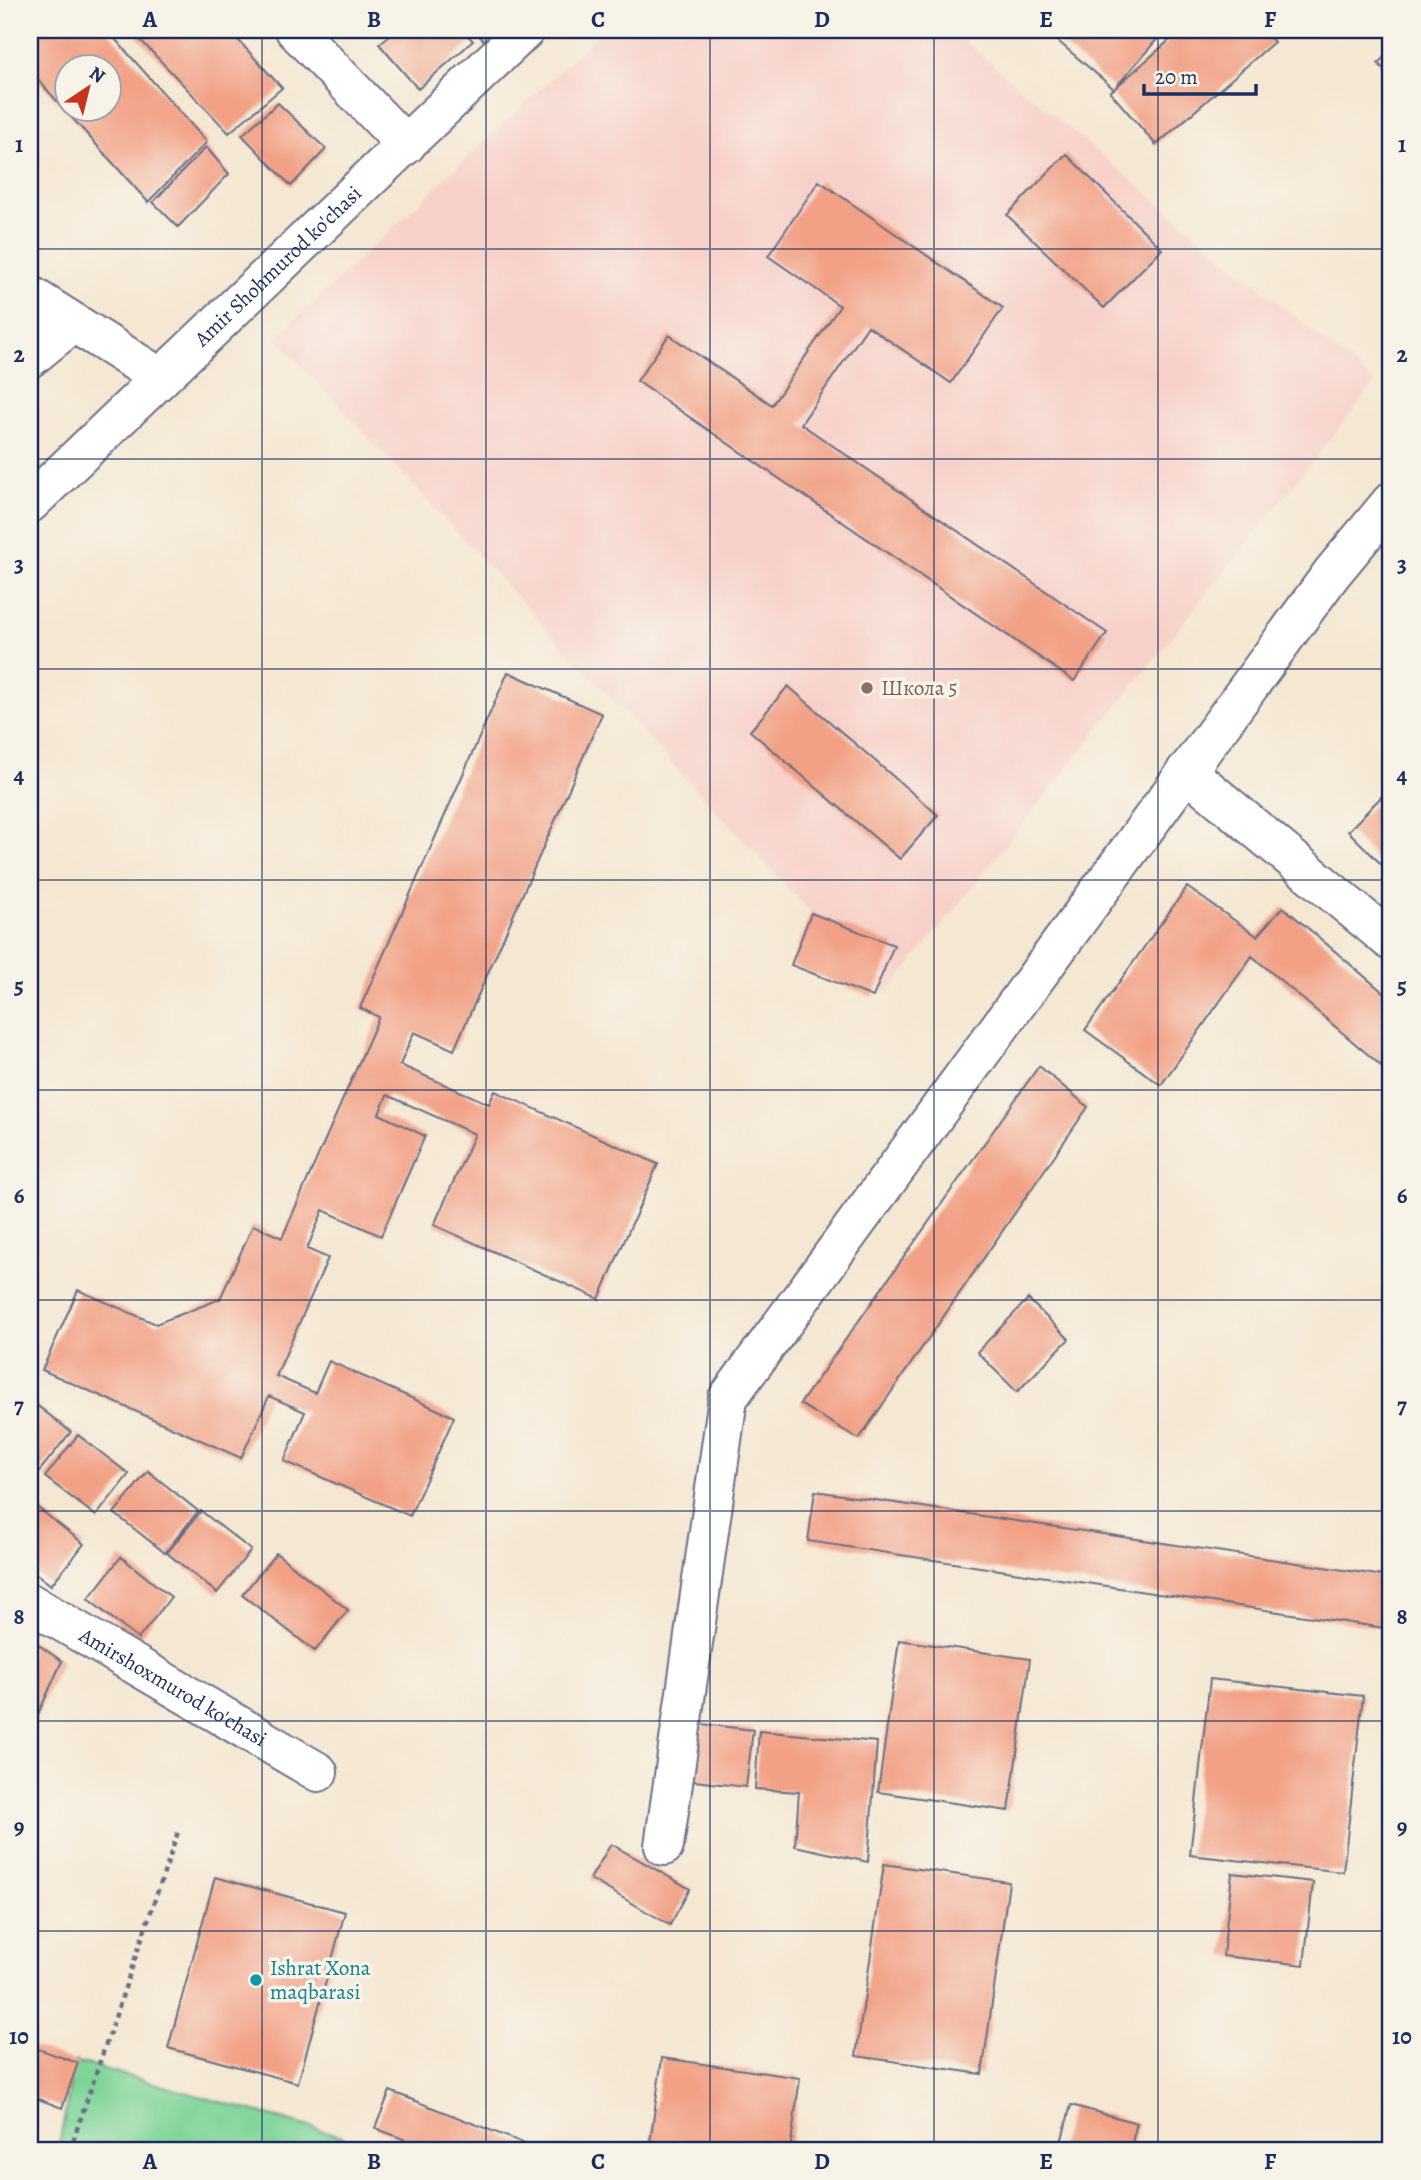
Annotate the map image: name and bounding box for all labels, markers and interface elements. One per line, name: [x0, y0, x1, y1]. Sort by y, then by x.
text: A: [142, 4, 158, 35]
text: B: [367, 4, 381, 35]
text: C: [591, 4, 605, 35]
text: D: [814, 4, 830, 35]
text: E: [1039, 4, 1053, 35]
text: F: [1264, 4, 1277, 35]
north arrow: [52, 52, 122, 122]
scale bar: [1144, 52, 1256, 96]
text: N: [84, 60, 110, 90]
text: 20 m: [1155, 63, 1198, 91]
text: 1: [15, 129, 23, 160]
text: 1: [1398, 129, 1406, 160]
street label: Amir Shohmurod ko'chasi: [188, 179, 368, 353]
text: 2: [13, 339, 25, 370]
text: 2: [1396, 339, 1408, 370]
text: 3: [14, 549, 24, 580]
text: 3: [1397, 549, 1407, 580]
place label: Школа 5: [881, 674, 958, 702]
marker: Школа 5: [859, 680, 875, 696]
text: 4: [14, 760, 25, 791]
text: 4: [1397, 760, 1408, 791]
text: 5: [14, 970, 24, 1001]
text: 5: [1397, 970, 1407, 1001]
text: 6: [14, 1180, 25, 1211]
text: 6: [1397, 1180, 1408, 1211]
text: 7: [14, 1390, 24, 1421]
text: 7: [1397, 1390, 1407, 1421]
text: 8: [13, 1601, 25, 1632]
text: 8: [1396, 1601, 1408, 1632]
street label: Amirshoxmurod ko'chasi: [73, 1621, 272, 1753]
text: 9: [14, 1811, 24, 1842]
text: 9: [1397, 1811, 1407, 1842]
place label: Ishrat Хоnа mаqbаrasi: [270, 1954, 371, 2006]
marker: Ishrat Хоnа mаqbаrasi: [248, 1972, 264, 1988]
text: 10: [9, 2021, 29, 2052]
text: 10: [1392, 2021, 1412, 2052]
text: A: [142, 2146, 158, 2177]
text: B: [367, 2146, 381, 2177]
text: C: [591, 2146, 605, 2177]
text: D: [814, 2146, 830, 2177]
text: E: [1039, 2146, 1053, 2177]
text: F: [1264, 2146, 1277, 2177]

